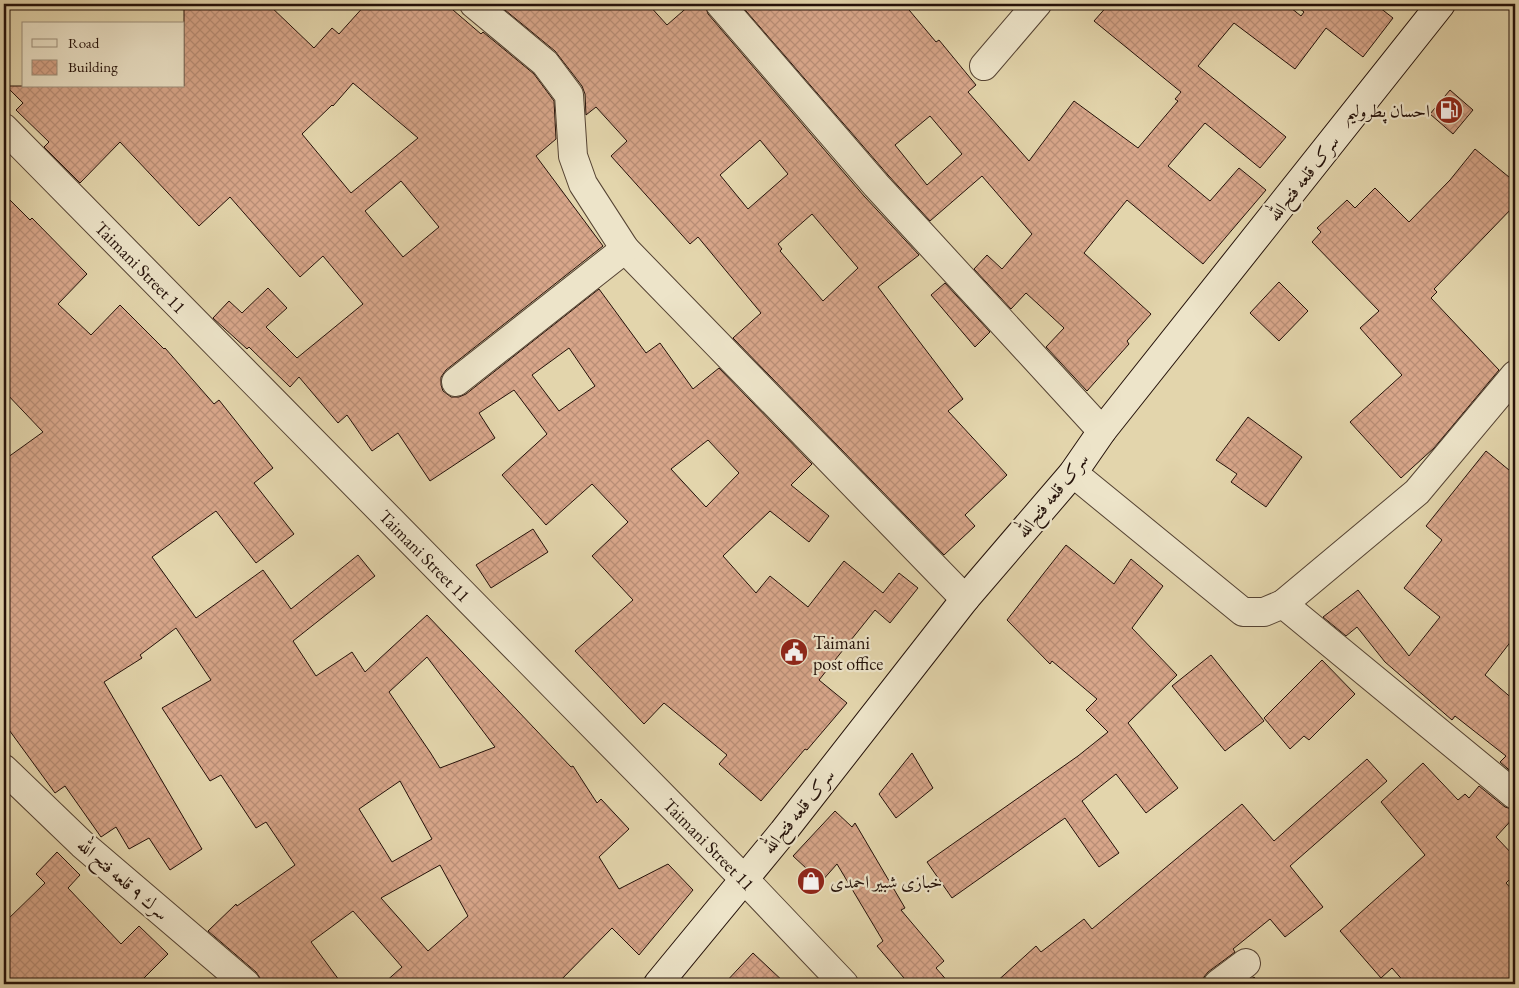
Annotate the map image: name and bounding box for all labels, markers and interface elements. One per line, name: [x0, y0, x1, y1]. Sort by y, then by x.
legend: [22, 22, 185, 88]
text: Road: [68, 33, 100, 52]
text: Building: [68, 57, 118, 76]
fuel station icon: احسان پطرولیم: [1434, 95, 1464, 125]
place label: احسان پطرولیم: [1346, 99, 1430, 129]
street label: سرک قلعه فتح‌الله: [1261, 129, 1348, 229]
street label: Taimani Street 11: [90, 216, 192, 318]
street label: سرک قلعه فتح‌الله: [1009, 446, 1097, 545]
street label: Taimani Street 11: [374, 504, 476, 607]
place label: Taimani post office: [813, 631, 883, 675]
public building icon: Taimani post office: [779, 637, 809, 667]
street label: سرک قلعه فتح‌الله: [755, 762, 843, 861]
street label: Taimani Street 11: [659, 793, 760, 895]
street label: سرك ٩ قلعه فتح الله: [69, 832, 175, 929]
shop icon: خبازی شبیر احمدی: [796, 866, 826, 896]
place label: خبازی شبیر احمدی: [830, 870, 942, 893]

